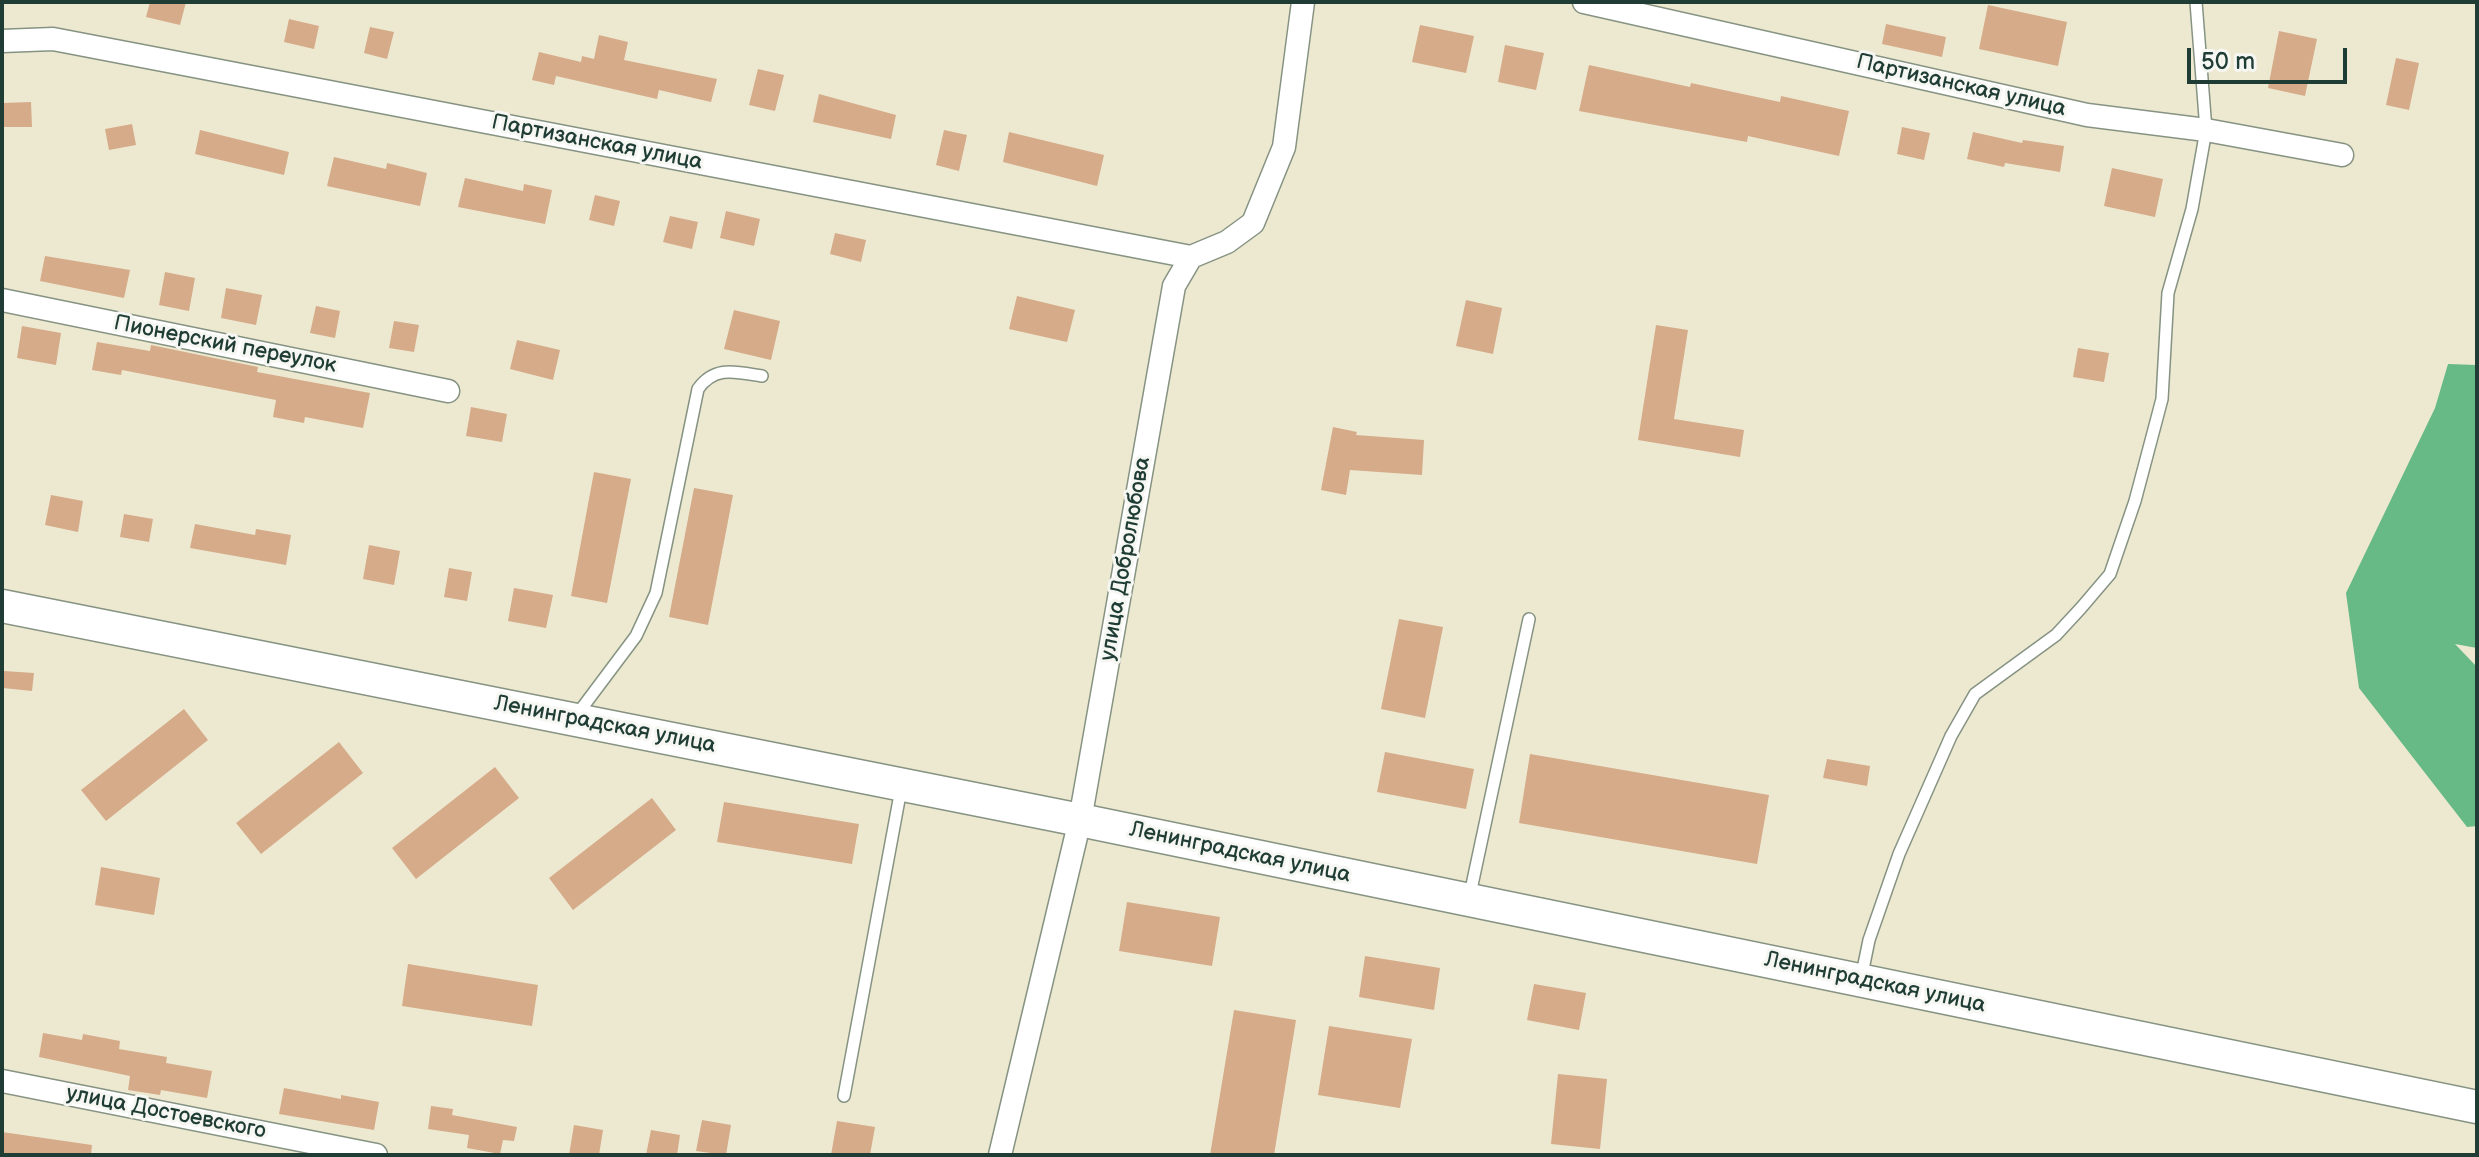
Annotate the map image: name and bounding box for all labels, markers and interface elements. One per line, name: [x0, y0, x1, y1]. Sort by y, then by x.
scale bar: [2191, 32, 2351, 82]
text: 50 m: [2201, 47, 2255, 76]
street label: Партизанская улица: [1854, 49, 2068, 123]
street label: Партизанская улица: [489, 110, 705, 176]
street label: Пионерский переулок: [112, 310, 338, 380]
street label: улица Добролюбова: [1095, 455, 1157, 663]
street label: Ленинградская улица: [492, 691, 718, 759]
street label: Ленинградская улица: [1127, 817, 1353, 889]
street label: Ленинградская улица: [1762, 947, 1988, 1019]
street label: улица Достоевского: [64, 1081, 268, 1145]

